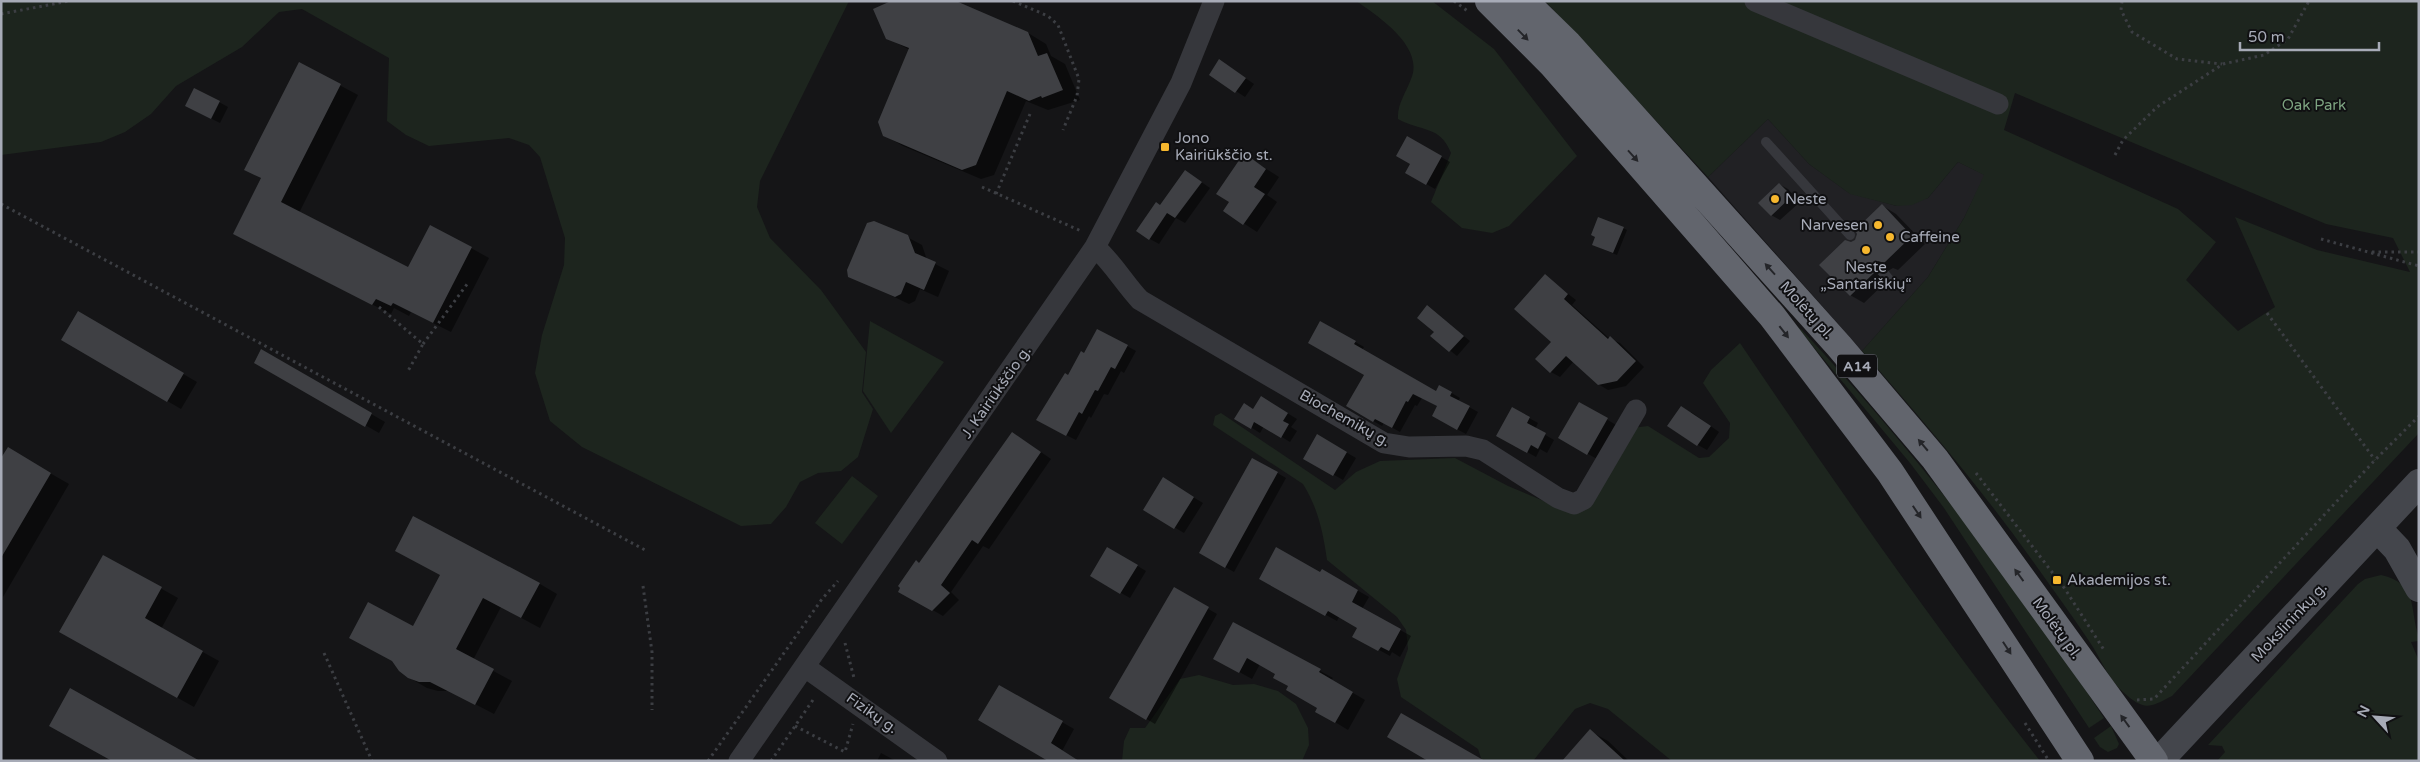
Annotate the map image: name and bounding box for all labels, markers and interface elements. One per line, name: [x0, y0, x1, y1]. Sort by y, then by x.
scale bar: [2240, 20, 2379, 52]
text: 50 m: [2248, 28, 2285, 46]
one-way arrow: [1517, 29, 1529, 41]
park label: Oak Park: [2282, 96, 2346, 114]
place label: Jono Kairiūkščio st.: [1175, 129, 1273, 164]
marker: Jono Kairiūkščio st.: [1159, 141, 1171, 153]
one-way arrow: [1627, 149, 1638, 162]
place label: Neste: [1785, 190, 1827, 208]
marker: Neste: [1769, 193, 1781, 205]
place label: Narvesen: [1801, 216, 1868, 234]
marker: Narvesen: [1872, 219, 1884, 231]
place label: Caffeine: [1900, 228, 1960, 246]
marker: Caffeine: [1884, 231, 1896, 243]
marker: Neste „Santariškių“: [1860, 244, 1872, 256]
place label: Neste „Santariškių“: [1820, 258, 1912, 293]
one-way arrow: [1765, 263, 1776, 276]
street label: Molėtų pl.: [1776, 277, 1838, 343]
one-way arrow: [1779, 325, 1790, 338]
street label: J. Kairiūkščio g.: [957, 342, 1035, 442]
road number: A14: [1837, 354, 1877, 378]
street label: Biochemikų g.: [1297, 386, 1393, 450]
one-way arrow: [1917, 439, 1929, 451]
one-way arrow: [1913, 506, 1922, 519]
one-way arrow: [2015, 569, 2025, 582]
place label: Akademijos st.: [2067, 571, 2171, 589]
marker: Akademijos st.: [2051, 574, 2063, 586]
street label: Mokslininkų g.: [2247, 578, 2331, 666]
street label: Molėtų pl.: [2029, 594, 2085, 662]
one-way arrow: [2002, 641, 2012, 655]
street label: Fizikų g.: [843, 689, 901, 737]
north arrow: [2350, 692, 2400, 742]
text: N: [2354, 703, 2374, 720]
one-way arrow: [2120, 714, 2130, 728]

